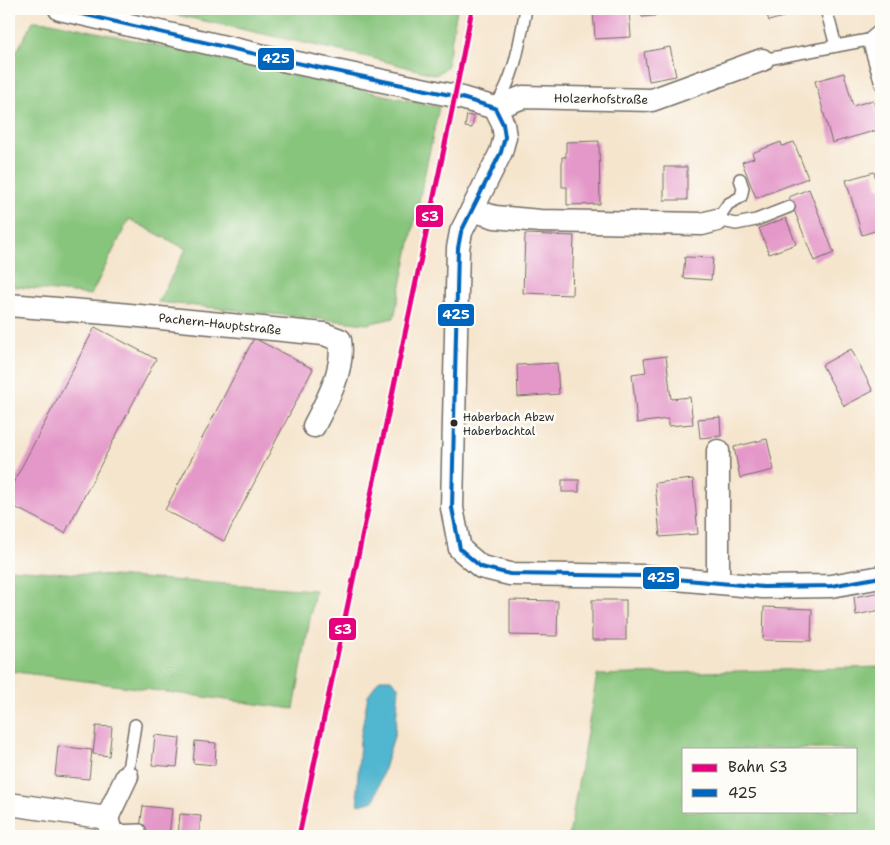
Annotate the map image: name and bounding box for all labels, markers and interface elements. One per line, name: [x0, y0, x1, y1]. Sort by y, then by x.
line badge: 425: [257, 47, 295, 71]
text: 425: [262, 49, 290, 67]
street label: Holzerhofstraße: [554, 90, 649, 108]
line badge: S3: [415, 204, 444, 228]
text: S3: [421, 207, 439, 225]
line badge: 425: [437, 303, 475, 327]
text: 425: [442, 305, 470, 323]
street label: Pachern-Hauptstraße: [158, 310, 282, 338]
place label: Haberbach Abzw Haberbachtal: [463, 410, 555, 439]
marker: Haberbach Abzw Haberbachtal: [449, 418, 459, 428]
line badge: 425: [642, 566, 680, 590]
text: 425: [647, 568, 675, 586]
line badge: S3: [328, 617, 357, 641]
text: S3: [334, 620, 352, 638]
legend: [682, 748, 858, 812]
text: Bahn S3: [728, 757, 788, 777]
text: 425: [728, 783, 757, 803]

